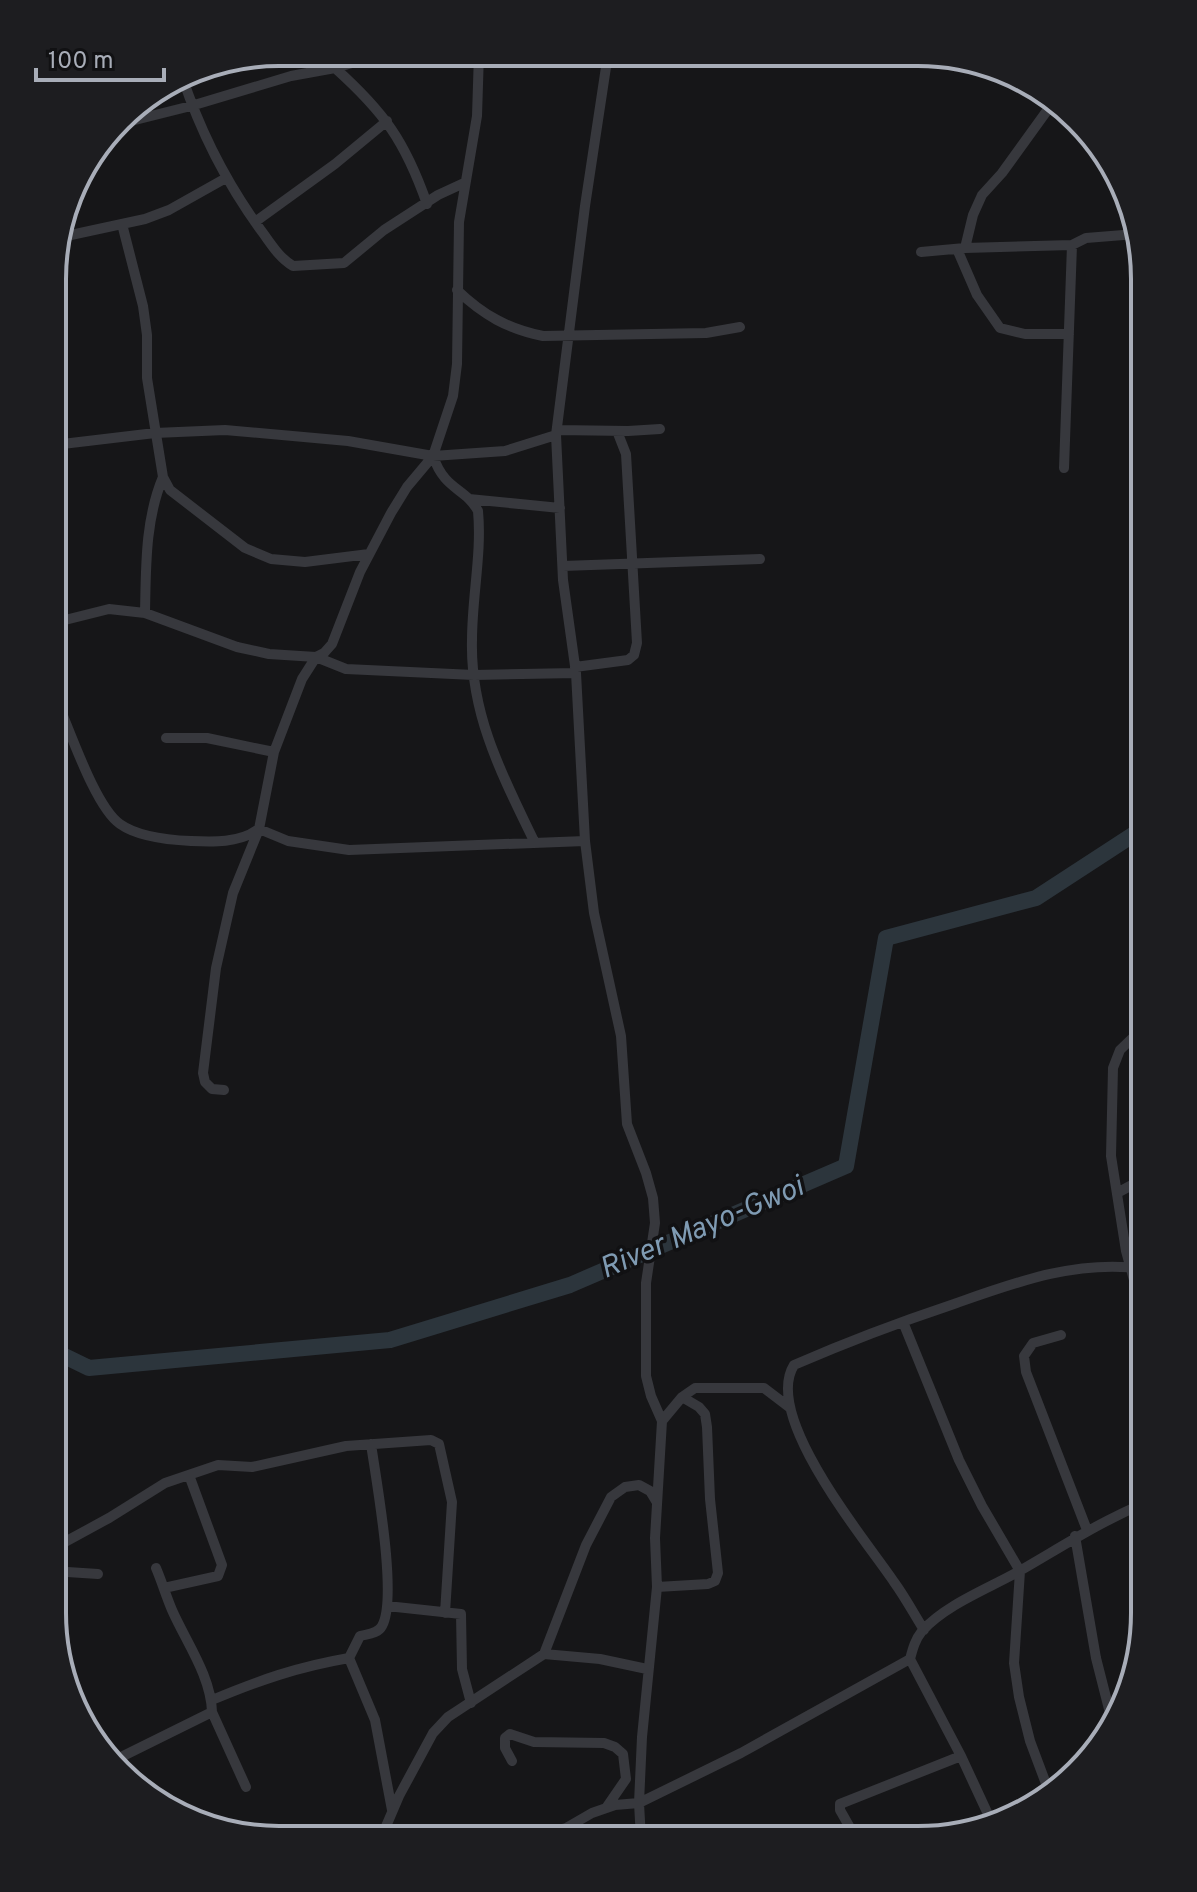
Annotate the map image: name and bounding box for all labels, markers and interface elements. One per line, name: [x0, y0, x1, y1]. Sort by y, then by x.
scale bar: [36, 32, 164, 82]
text: 100 m: [48, 47, 114, 77]
water label: River Mayo-Gwoi: [595, 1169, 811, 1289]

